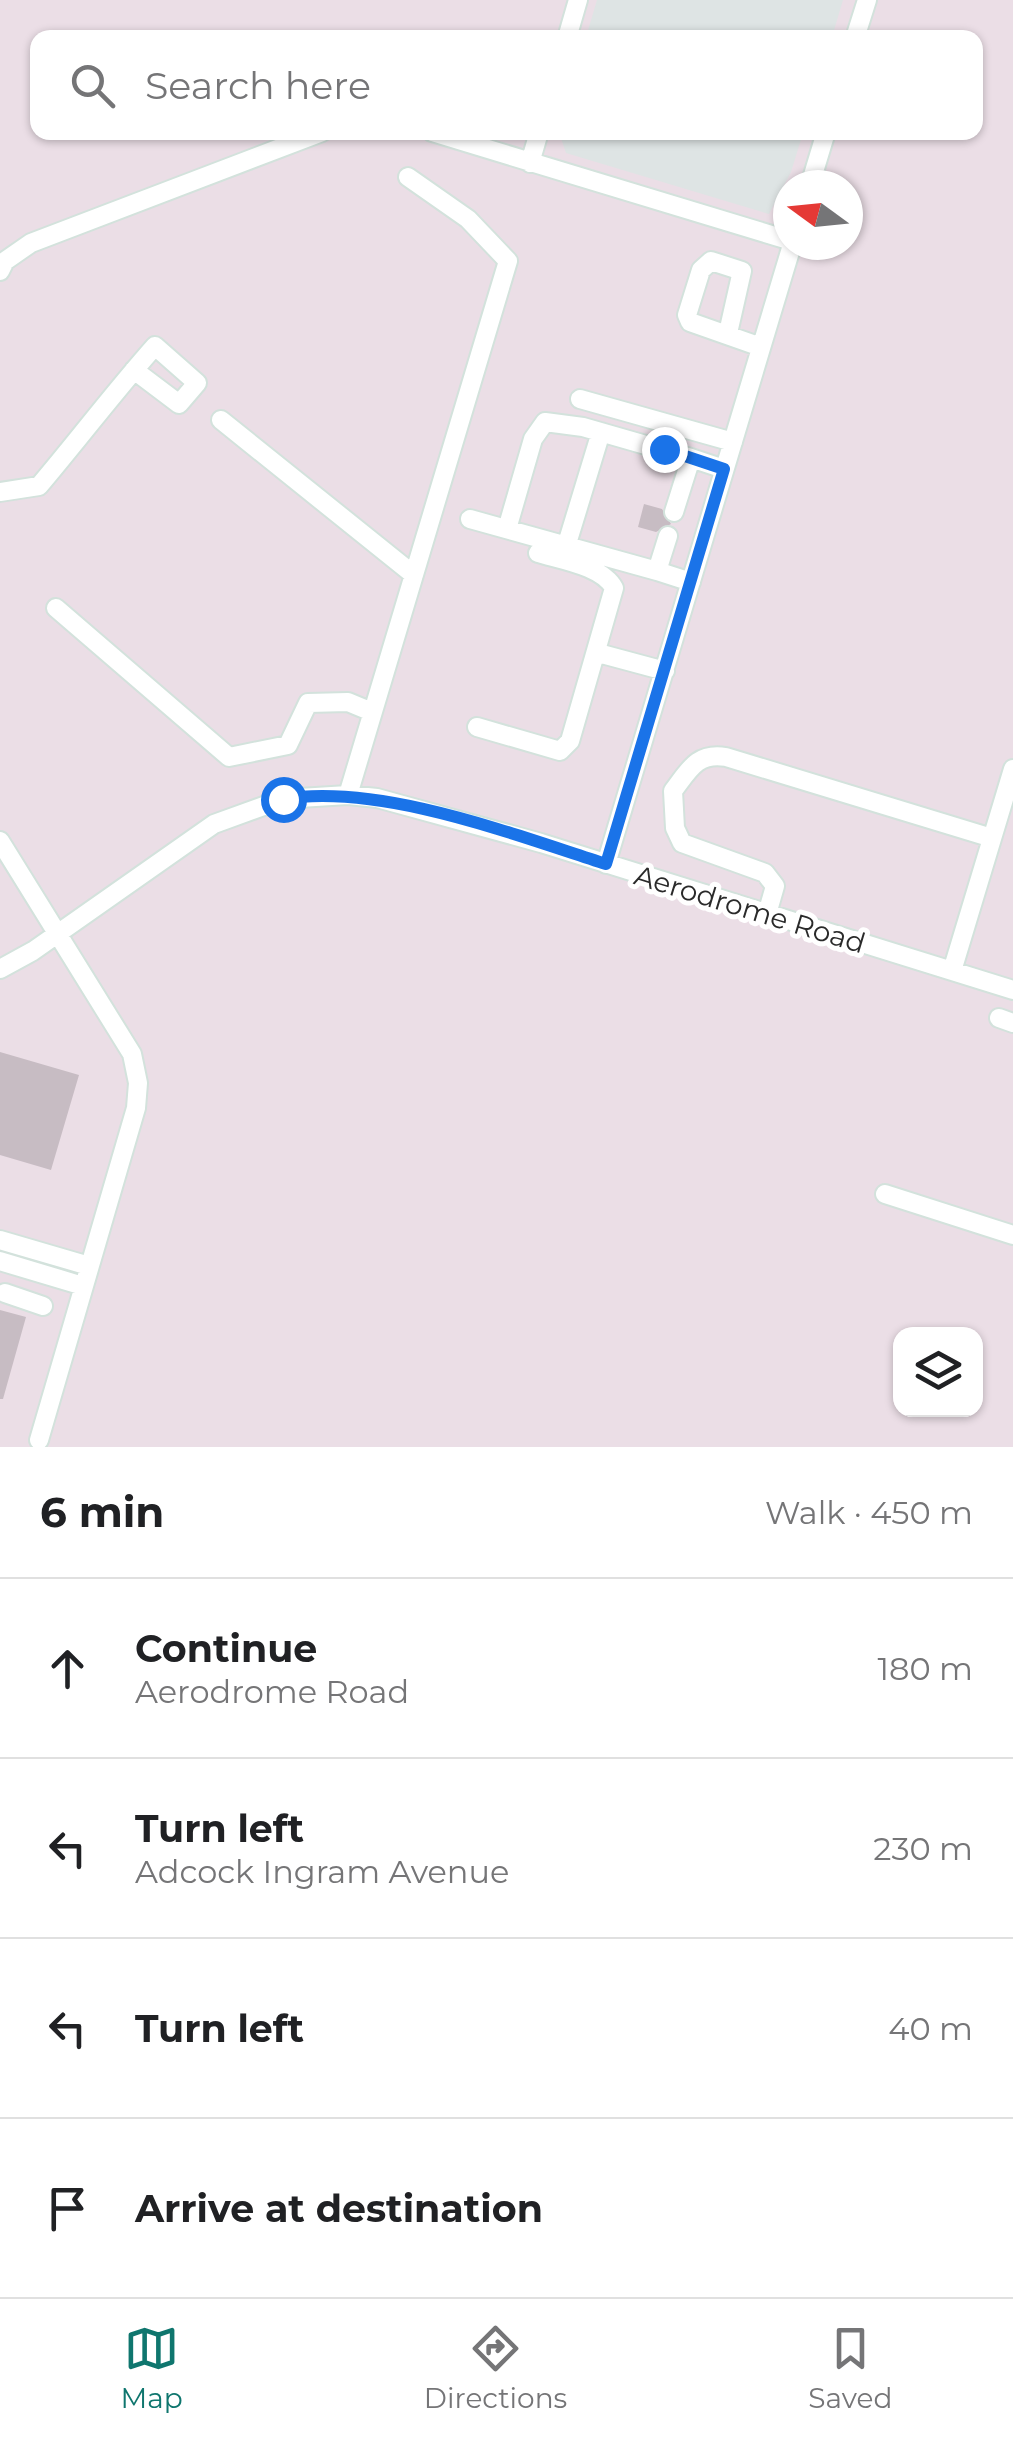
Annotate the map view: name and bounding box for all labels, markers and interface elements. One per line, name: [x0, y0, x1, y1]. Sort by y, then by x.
search box: [30, 30, 983, 140]
icon: search: [65, 58, 120, 113]
text: Search here: [145, 62, 371, 109]
north arrow: [773, 170, 863, 260]
route end: [642, 427, 688, 473]
route start: [261, 777, 307, 823]
street label: Aerodrome Road: [630, 858, 870, 960]
map controls: [893, 1327, 983, 1417]
button: layers: [893, 1327, 983, 1417]
text: 6 min: [40, 1486, 164, 1538]
text: Walk · 450 m: [765, 1493, 973, 1532]
text: Continue: [135, 1625, 317, 1672]
icon: ahead: [40, 1641, 95, 1696]
text: 180 m: [878, 1649, 973, 1688]
text: Aerodrome Road: [135, 1672, 409, 1711]
text: Turn left: [135, 1805, 304, 1852]
icon: left: [40, 1821, 95, 1876]
text: 230 m: [873, 1829, 973, 1868]
text: Adcock Ingram Avenue: [135, 1852, 509, 1891]
icon: left: [40, 2001, 95, 2056]
text: Turn left: [135, 2005, 304, 2052]
text: 40 m: [888, 2009, 973, 2048]
icon: arrive: [40, 2181, 95, 2236]
text: Arrive at destination: [135, 2185, 543, 2232]
tab: Map: [121, 2321, 183, 2415]
tab: Directions: [424, 2321, 567, 2415]
tab: Saved: [808, 2321, 892, 2415]

